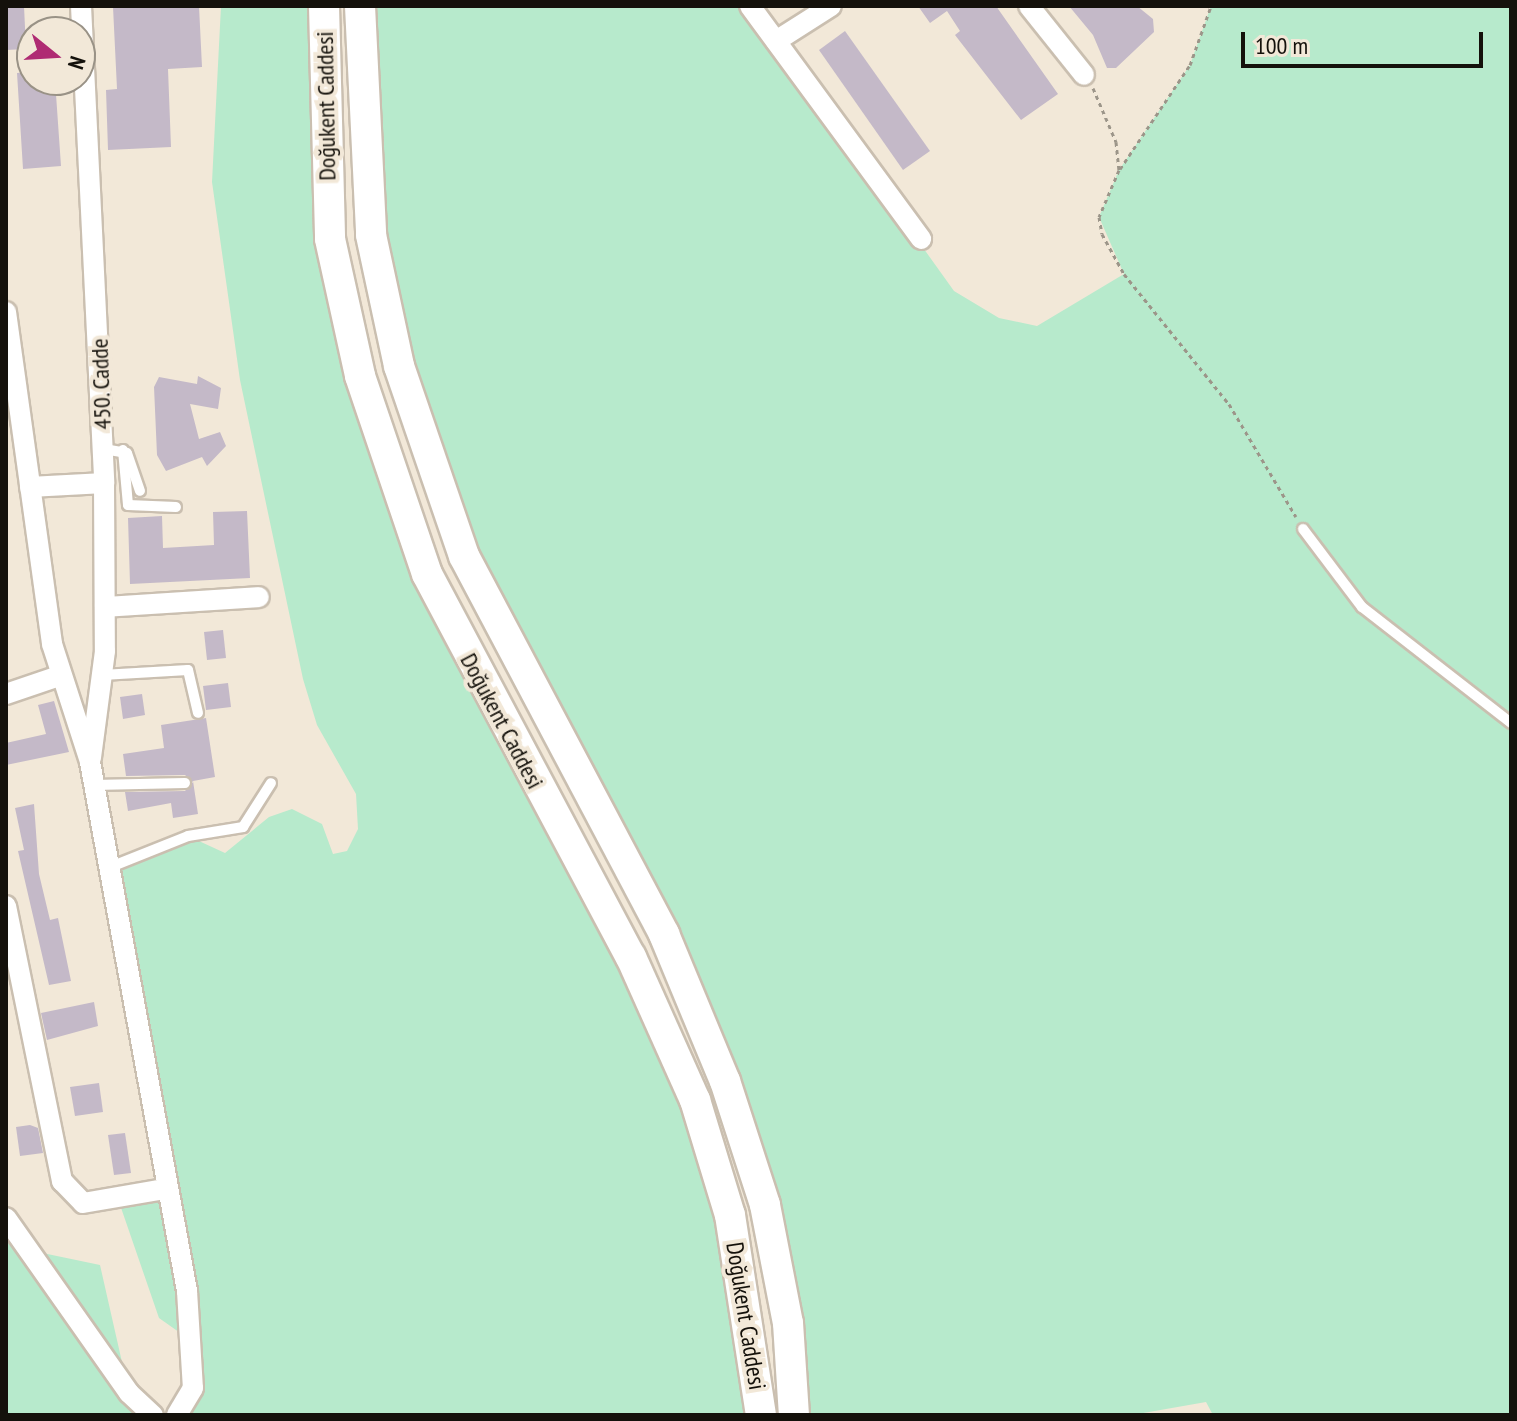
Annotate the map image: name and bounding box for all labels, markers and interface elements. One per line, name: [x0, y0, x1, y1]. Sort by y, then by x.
north arrow: [16, 16, 96, 96]
scale bar: [1245, 16, 1487, 66]
text: 100 m: [1255, 30, 1308, 61]
street label: Doğukent Caddesi: [310, 31, 342, 181]
text: N: [62, 53, 92, 73]
street label: 450. Cadde: [85, 337, 117, 431]
street label: Doğukent Caddesi: [454, 648, 550, 794]
street label: Doğukent Caddesi: [720, 1240, 772, 1392]

